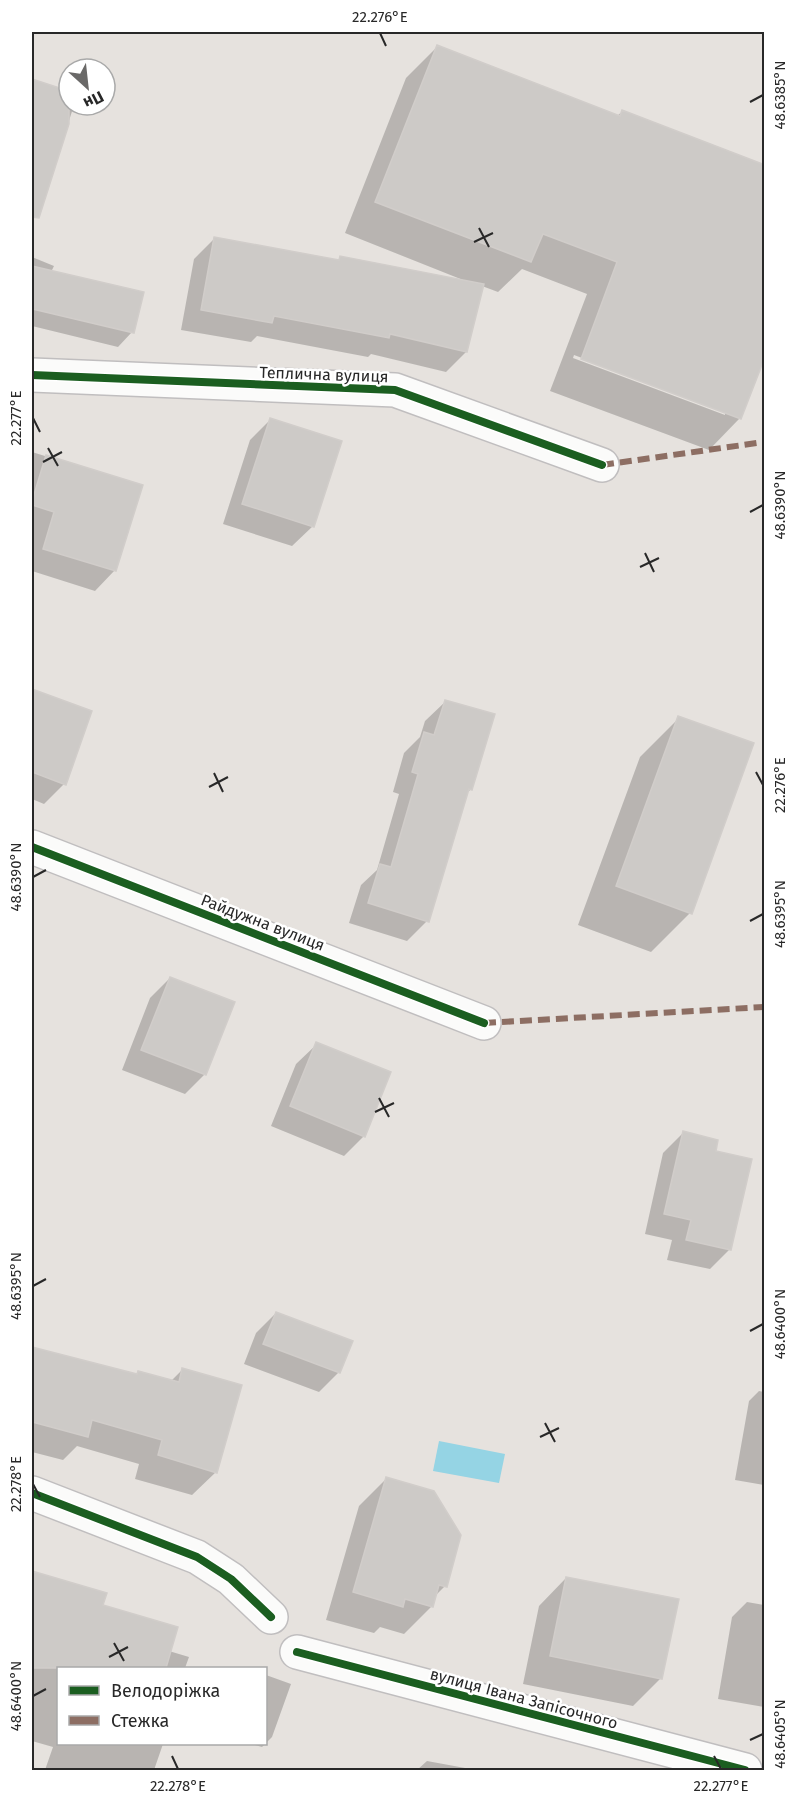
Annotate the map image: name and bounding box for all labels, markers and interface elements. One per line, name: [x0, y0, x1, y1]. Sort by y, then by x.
text: 22.276°E: [352, 8, 408, 26]
north arrow: [57, 57, 117, 117]
text: 48.6385°N: [771, 61, 789, 129]
text: Пн: [80, 87, 107, 113]
street label: Теплична вулиця: [259, 363, 389, 386]
text: 22.277°E: [7, 390, 25, 446]
text: 48.6390°N: [771, 470, 789, 540]
text: 22.276°E: [771, 757, 789, 813]
text: 48.6390°N: [7, 842, 25, 912]
text: 48.6395°N: [771, 880, 789, 948]
street label: Райдужна вулиця: [198, 890, 327, 955]
text: 48.6395°N: [7, 1252, 25, 1320]
text: 48.6400°N: [771, 1289, 789, 1359]
text: 22.278°E: [7, 1456, 25, 1512]
text: 48.6400°N: [7, 1661, 25, 1731]
street label: вулиця Івана Запісочного: [428, 1664, 620, 1733]
legend: [57, 1667, 267, 1745]
text: Велодоріжка: [111, 1680, 220, 1702]
text: 48.6405°N: [771, 1699, 789, 1769]
text: Стежка: [111, 1710, 169, 1732]
text: 22.278°E: [150, 1777, 206, 1795]
text: 22.277°E: [693, 1777, 749, 1795]

